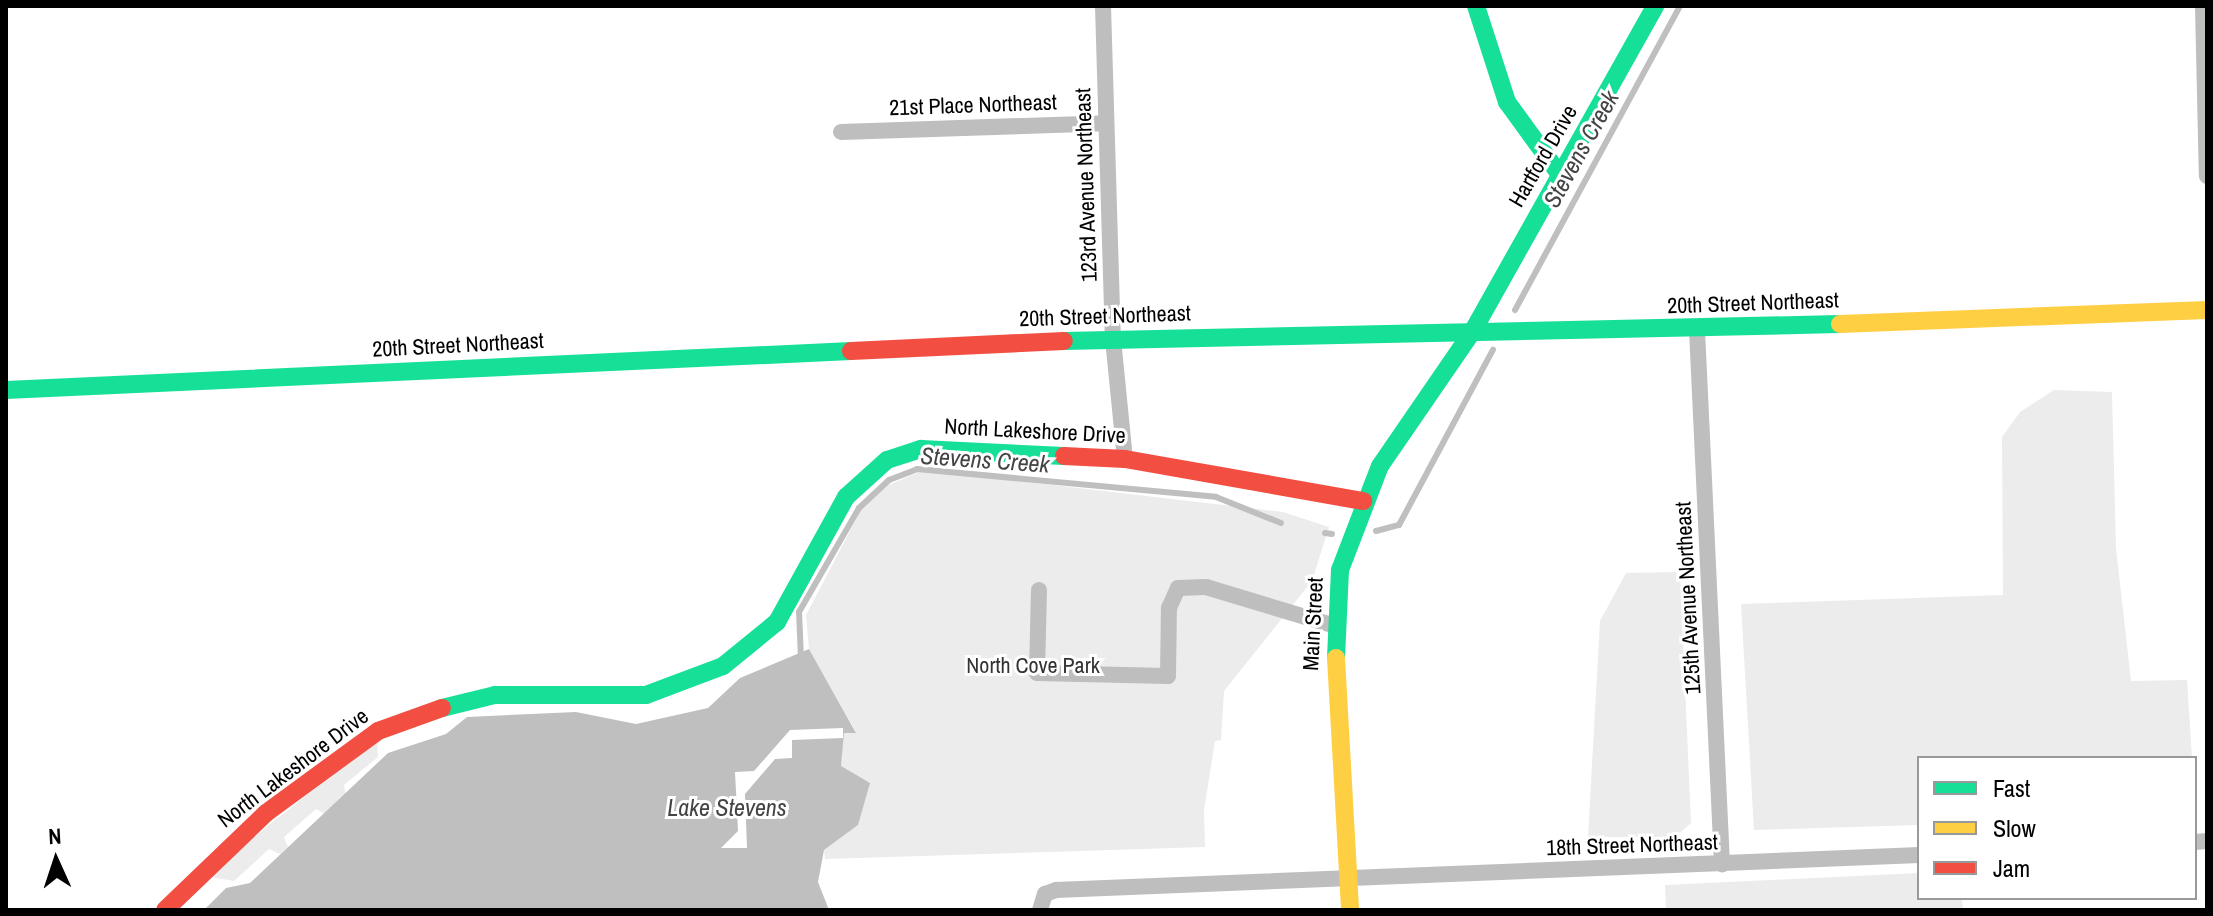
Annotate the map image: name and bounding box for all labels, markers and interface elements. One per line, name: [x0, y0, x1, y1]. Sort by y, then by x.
water label: Stevens Creek: [1537, 86, 1625, 212]
street label: 123rd Avenue Northeast: [1069, 87, 1103, 283]
street label: 21st Place Northeast: [889, 89, 1057, 121]
street label: Hartford Drive: [1503, 100, 1583, 212]
street label: 20th Street Northeast: [1667, 287, 1839, 319]
street label: 20th Street Northeast: [1019, 300, 1191, 332]
street label: 20th Street Northeast: [372, 327, 544, 363]
street label: North Lakeshore Drive: [944, 413, 1126, 449]
water label: Stevens Creek: [920, 441, 1050, 479]
street label: 125th Avenue Northeast: [1670, 500, 1706, 696]
street label: Main Street: [1297, 577, 1329, 671]
park label: North Cove Park: [966, 653, 1100, 679]
street label: North Lakeshore Drive: [213, 703, 373, 833]
legend: [1917, 756, 2197, 900]
text: Fast: [1993, 772, 2030, 804]
water label: Lake Stevens: [667, 794, 787, 822]
text: Slow: [1993, 812, 2036, 844]
north arrow: [16, 820, 96, 900]
text: N: [47, 821, 62, 851]
street label: 18th Street Northeast: [1546, 829, 1718, 861]
text: Jam: [1993, 852, 2030, 884]

